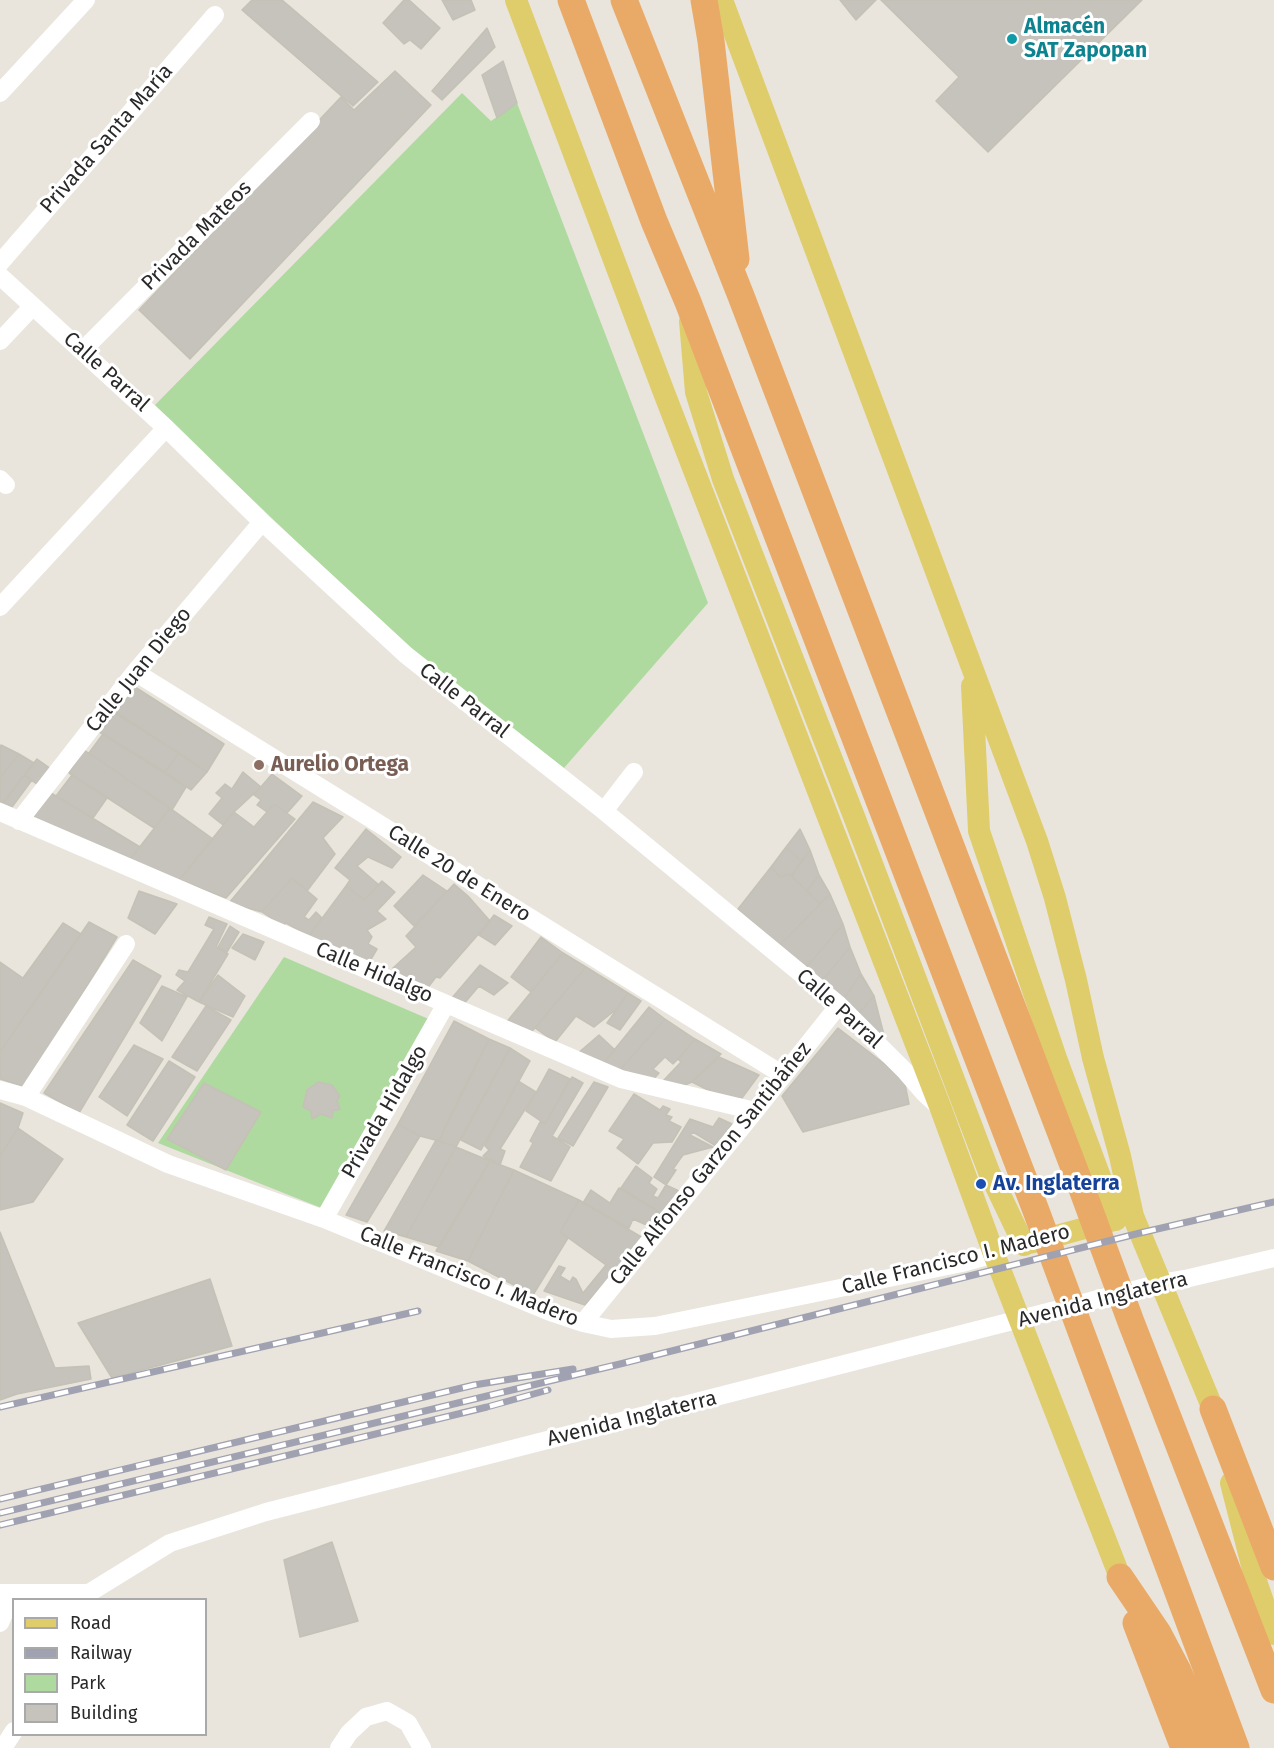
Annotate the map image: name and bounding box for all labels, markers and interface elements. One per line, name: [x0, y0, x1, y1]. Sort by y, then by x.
place label: Almacén SAT Zapopan: [1024, 14, 1147, 64]
marker: Almacén SAT Zapopan: [1005, 32, 1019, 46]
street label: Privada Santa María: [35, 59, 179, 219]
street label: Privada Mateos: [137, 176, 257, 296]
street label: Calle Parral: [58, 327, 154, 417]
street label: Calle Juan Diego: [81, 602, 197, 738]
street label: Calle Parral: [414, 658, 514, 744]
place label: Aurelio Ortega: [271, 752, 409, 778]
marker: Aurelio Ortega: [252, 758, 266, 772]
street label: Calle 20 de Enero: [383, 820, 535, 928]
street label: Calle Hidalgo: [312, 937, 436, 1009]
street label: Calle Parral: [791, 964, 887, 1054]
street label: Calle Alfonso Garzon Santibáñez: [605, 1037, 817, 1291]
street label: Privada Hidalgo: [337, 1041, 433, 1183]
place label: Av. Inglaterra: [993, 1171, 1120, 1197]
marker: Av. Inglaterra: [974, 1177, 988, 1191]
street label: Calle Francisco I. Madero: [839, 1219, 1073, 1301]
street label: Calle Francisco I. Madero: [356, 1221, 582, 1333]
street label: Avenida Inglaterra: [1016, 1267, 1190, 1333]
street label: Avenida Inglaterra: [545, 1386, 719, 1452]
legend: [12, 1598, 207, 1736]
text: Road: [70, 1612, 112, 1634]
text: Railway: [70, 1642, 132, 1664]
text: Park: [70, 1672, 105, 1694]
text: Building: [70, 1702, 137, 1724]

